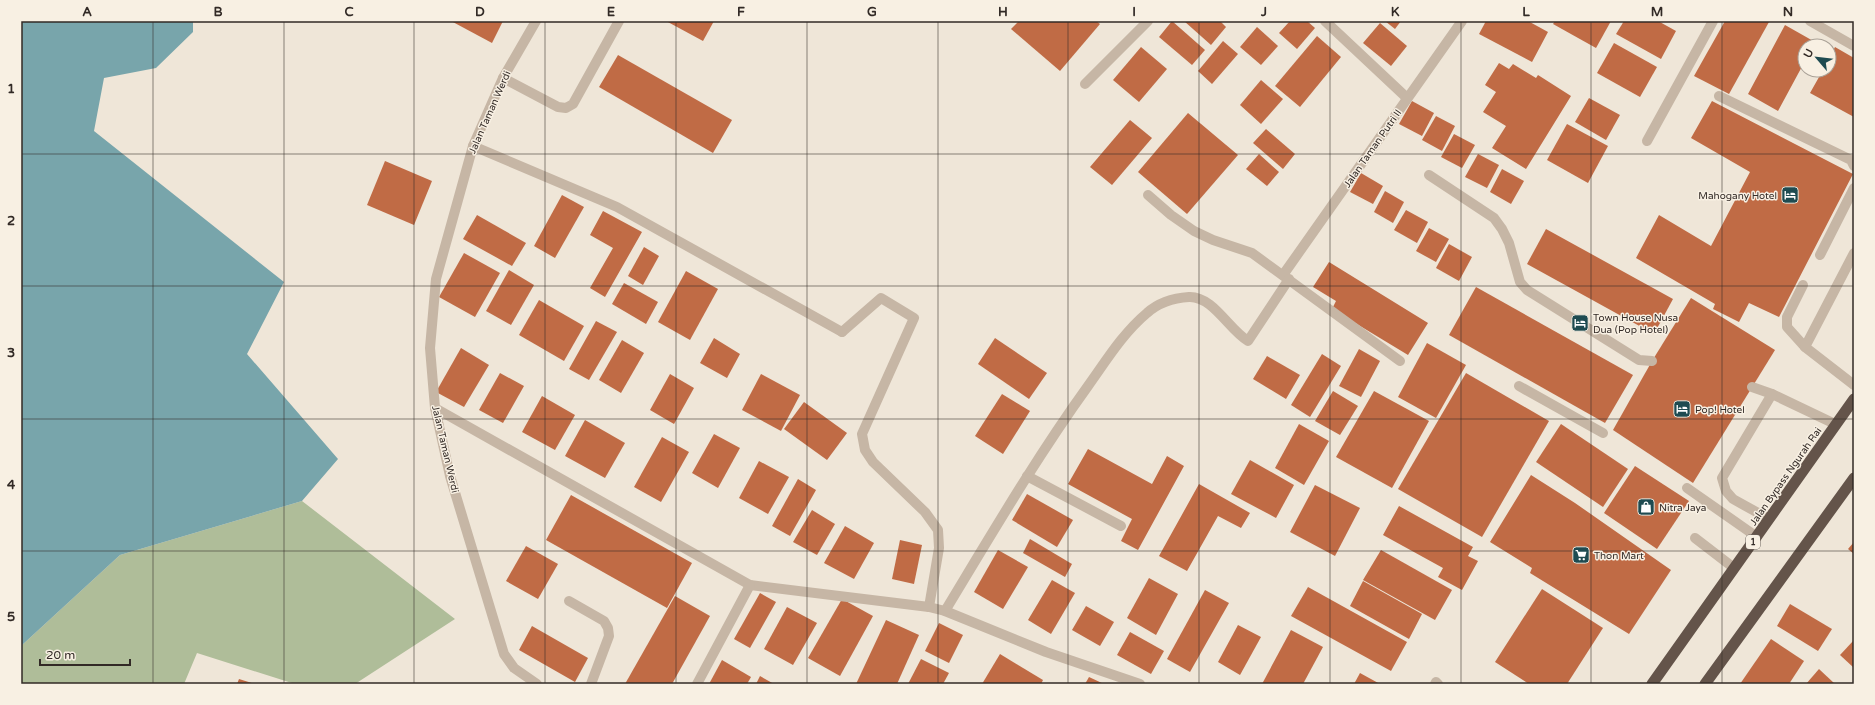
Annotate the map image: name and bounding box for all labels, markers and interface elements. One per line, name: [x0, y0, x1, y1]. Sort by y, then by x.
text: A: [82, 4, 92, 20]
text: B: [213, 4, 223, 20]
text: C: [344, 4, 354, 20]
text: D: [475, 4, 485, 20]
text: E: [607, 4, 615, 20]
text: F: [737, 4, 745, 20]
text: G: [867, 4, 877, 20]
text: H: [998, 4, 1008, 20]
text: I: [1132, 4, 1136, 20]
text: J: [1260, 4, 1267, 20]
text: K: [1391, 4, 1400, 20]
text: L: [1522, 4, 1530, 20]
text: M: [1651, 4, 1663, 20]
text: N: [1783, 4, 1793, 20]
north arrow: [1797, 38, 1837, 78]
text: U: [1801, 47, 1816, 60]
street label: Jalan Taman Werdi: [466, 69, 514, 156]
text: 1: [7, 81, 15, 97]
street label: Jalan Taman Putri II: [1341, 107, 1404, 190]
hotel icon: Mahogany Hotel: [1780, 185, 1800, 205]
place label: Mahogany Hotel: [1698, 190, 1777, 202]
text: 2: [7, 213, 15, 229]
place label: Town House Nusa Dua (Pop Hotel): [1593, 312, 1678, 336]
hotel icon: Town House Nusa Dua (Pop Hotel): [1570, 313, 1590, 333]
text: 3: [7, 345, 15, 361]
hotel icon: Pop! Hotel: [1672, 399, 1692, 419]
street label: Jalan Taman Werdi: [429, 404, 461, 494]
place label: Pop! Hotel: [1695, 404, 1745, 416]
street label: Jalan Bypass Ngurah Rai: [1747, 425, 1824, 528]
text: 4: [7, 477, 16, 493]
shop icon: Nitra Jaya: [1636, 497, 1656, 517]
place label: Nitra Jaya: [1659, 502, 1706, 514]
road number: 1: [1746, 535, 1760, 549]
supermarket icon: Thon Mart: [1571, 545, 1591, 565]
place label: Thon Mart: [1594, 550, 1644, 562]
text: 5: [7, 609, 15, 625]
scale bar: [40, 641, 130, 667]
text: 20 m: [46, 648, 75, 662]

